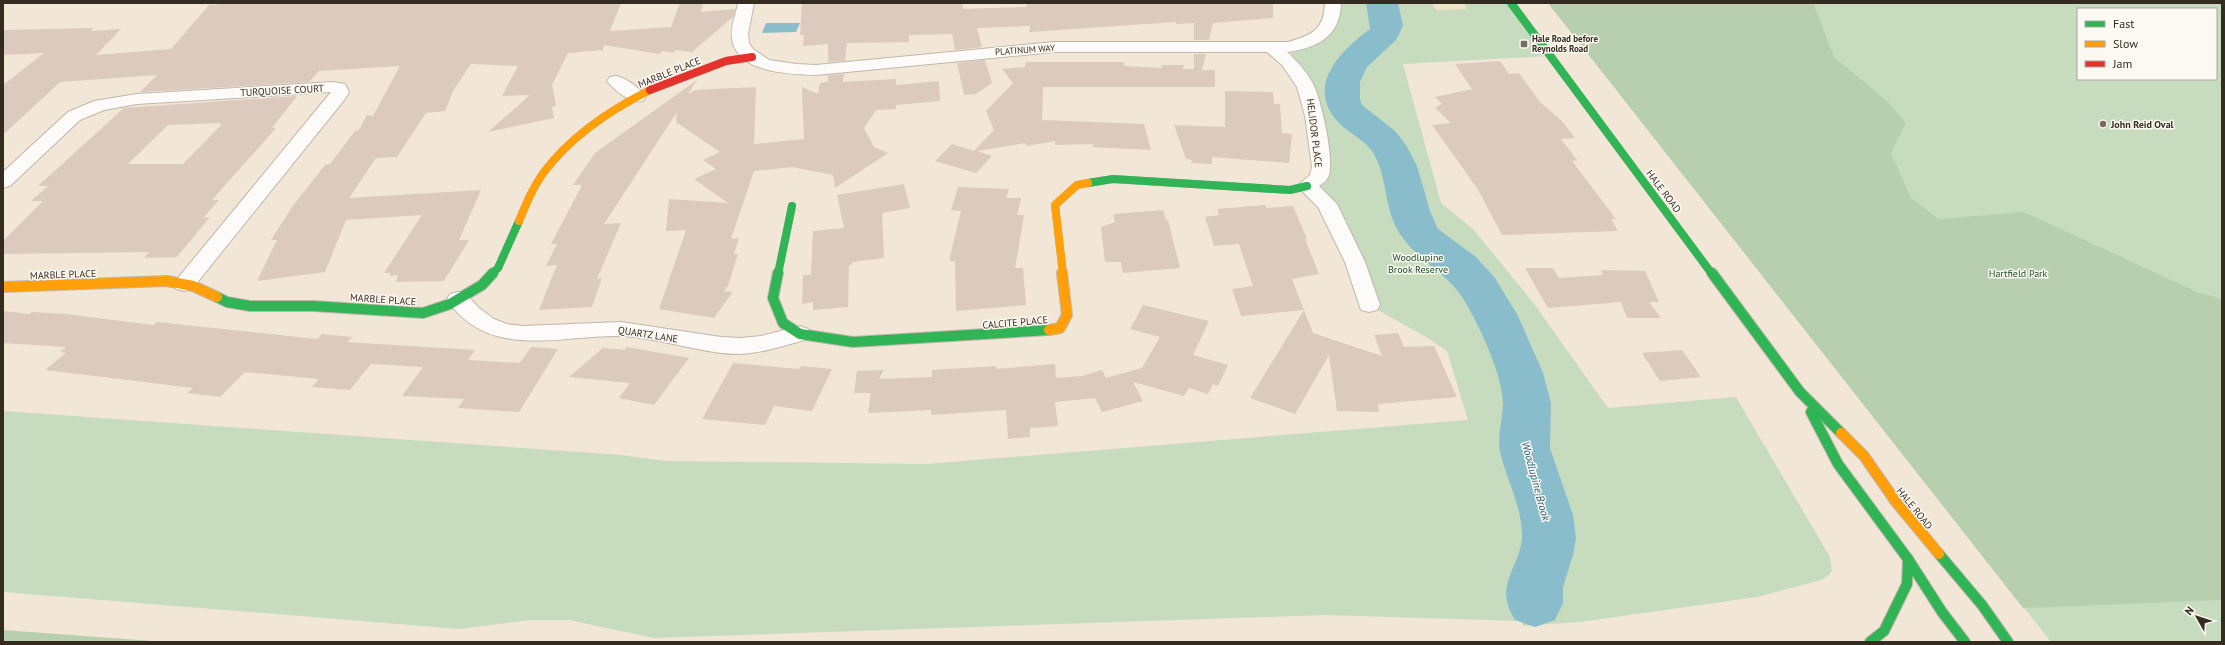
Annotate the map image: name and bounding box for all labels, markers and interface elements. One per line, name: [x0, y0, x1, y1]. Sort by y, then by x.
legend: [2077, 8, 2217, 80]
text: Fast: [2113, 16, 2134, 31]
place label: Hale Road before Reynolds Road: [1532, 33, 1598, 54]
text: Slow: [2113, 36, 2138, 51]
marker: Hale Road before Reynolds Road: [1519, 39, 1529, 49]
street label: PLATINUM WAY: [995, 42, 1055, 57]
street label: MARBLE PLACE: [636, 54, 702, 91]
text: Jam: [2112, 56, 2132, 71]
street label: TURQUOISE COURT: [240, 82, 325, 99]
street label: HELIDOR PLACE: [1304, 98, 1325, 168]
place label: John Reid Oval: [2110, 118, 2174, 131]
marker: John Reid Oval: [2098, 119, 2108, 129]
street label: HALE ROAD: [1643, 167, 1684, 215]
park label: Woodlupine Brook Reserve: [1388, 251, 1448, 276]
street label: MARBLE PLACE: [30, 267, 96, 282]
park label: Hartfield Park: [1989, 267, 2048, 280]
street label: MARBLE PLACE: [349, 291, 416, 308]
street label: CALCITE PLACE: [982, 313, 1048, 332]
street label: QUARTZ LANE: [617, 323, 679, 346]
water label: Woodlupine Brook: [1519, 440, 1554, 523]
street label: HALE ROAD: [1894, 485, 1935, 532]
north arrow: [2177, 597, 2217, 637]
text: N: [2182, 603, 2197, 618]

